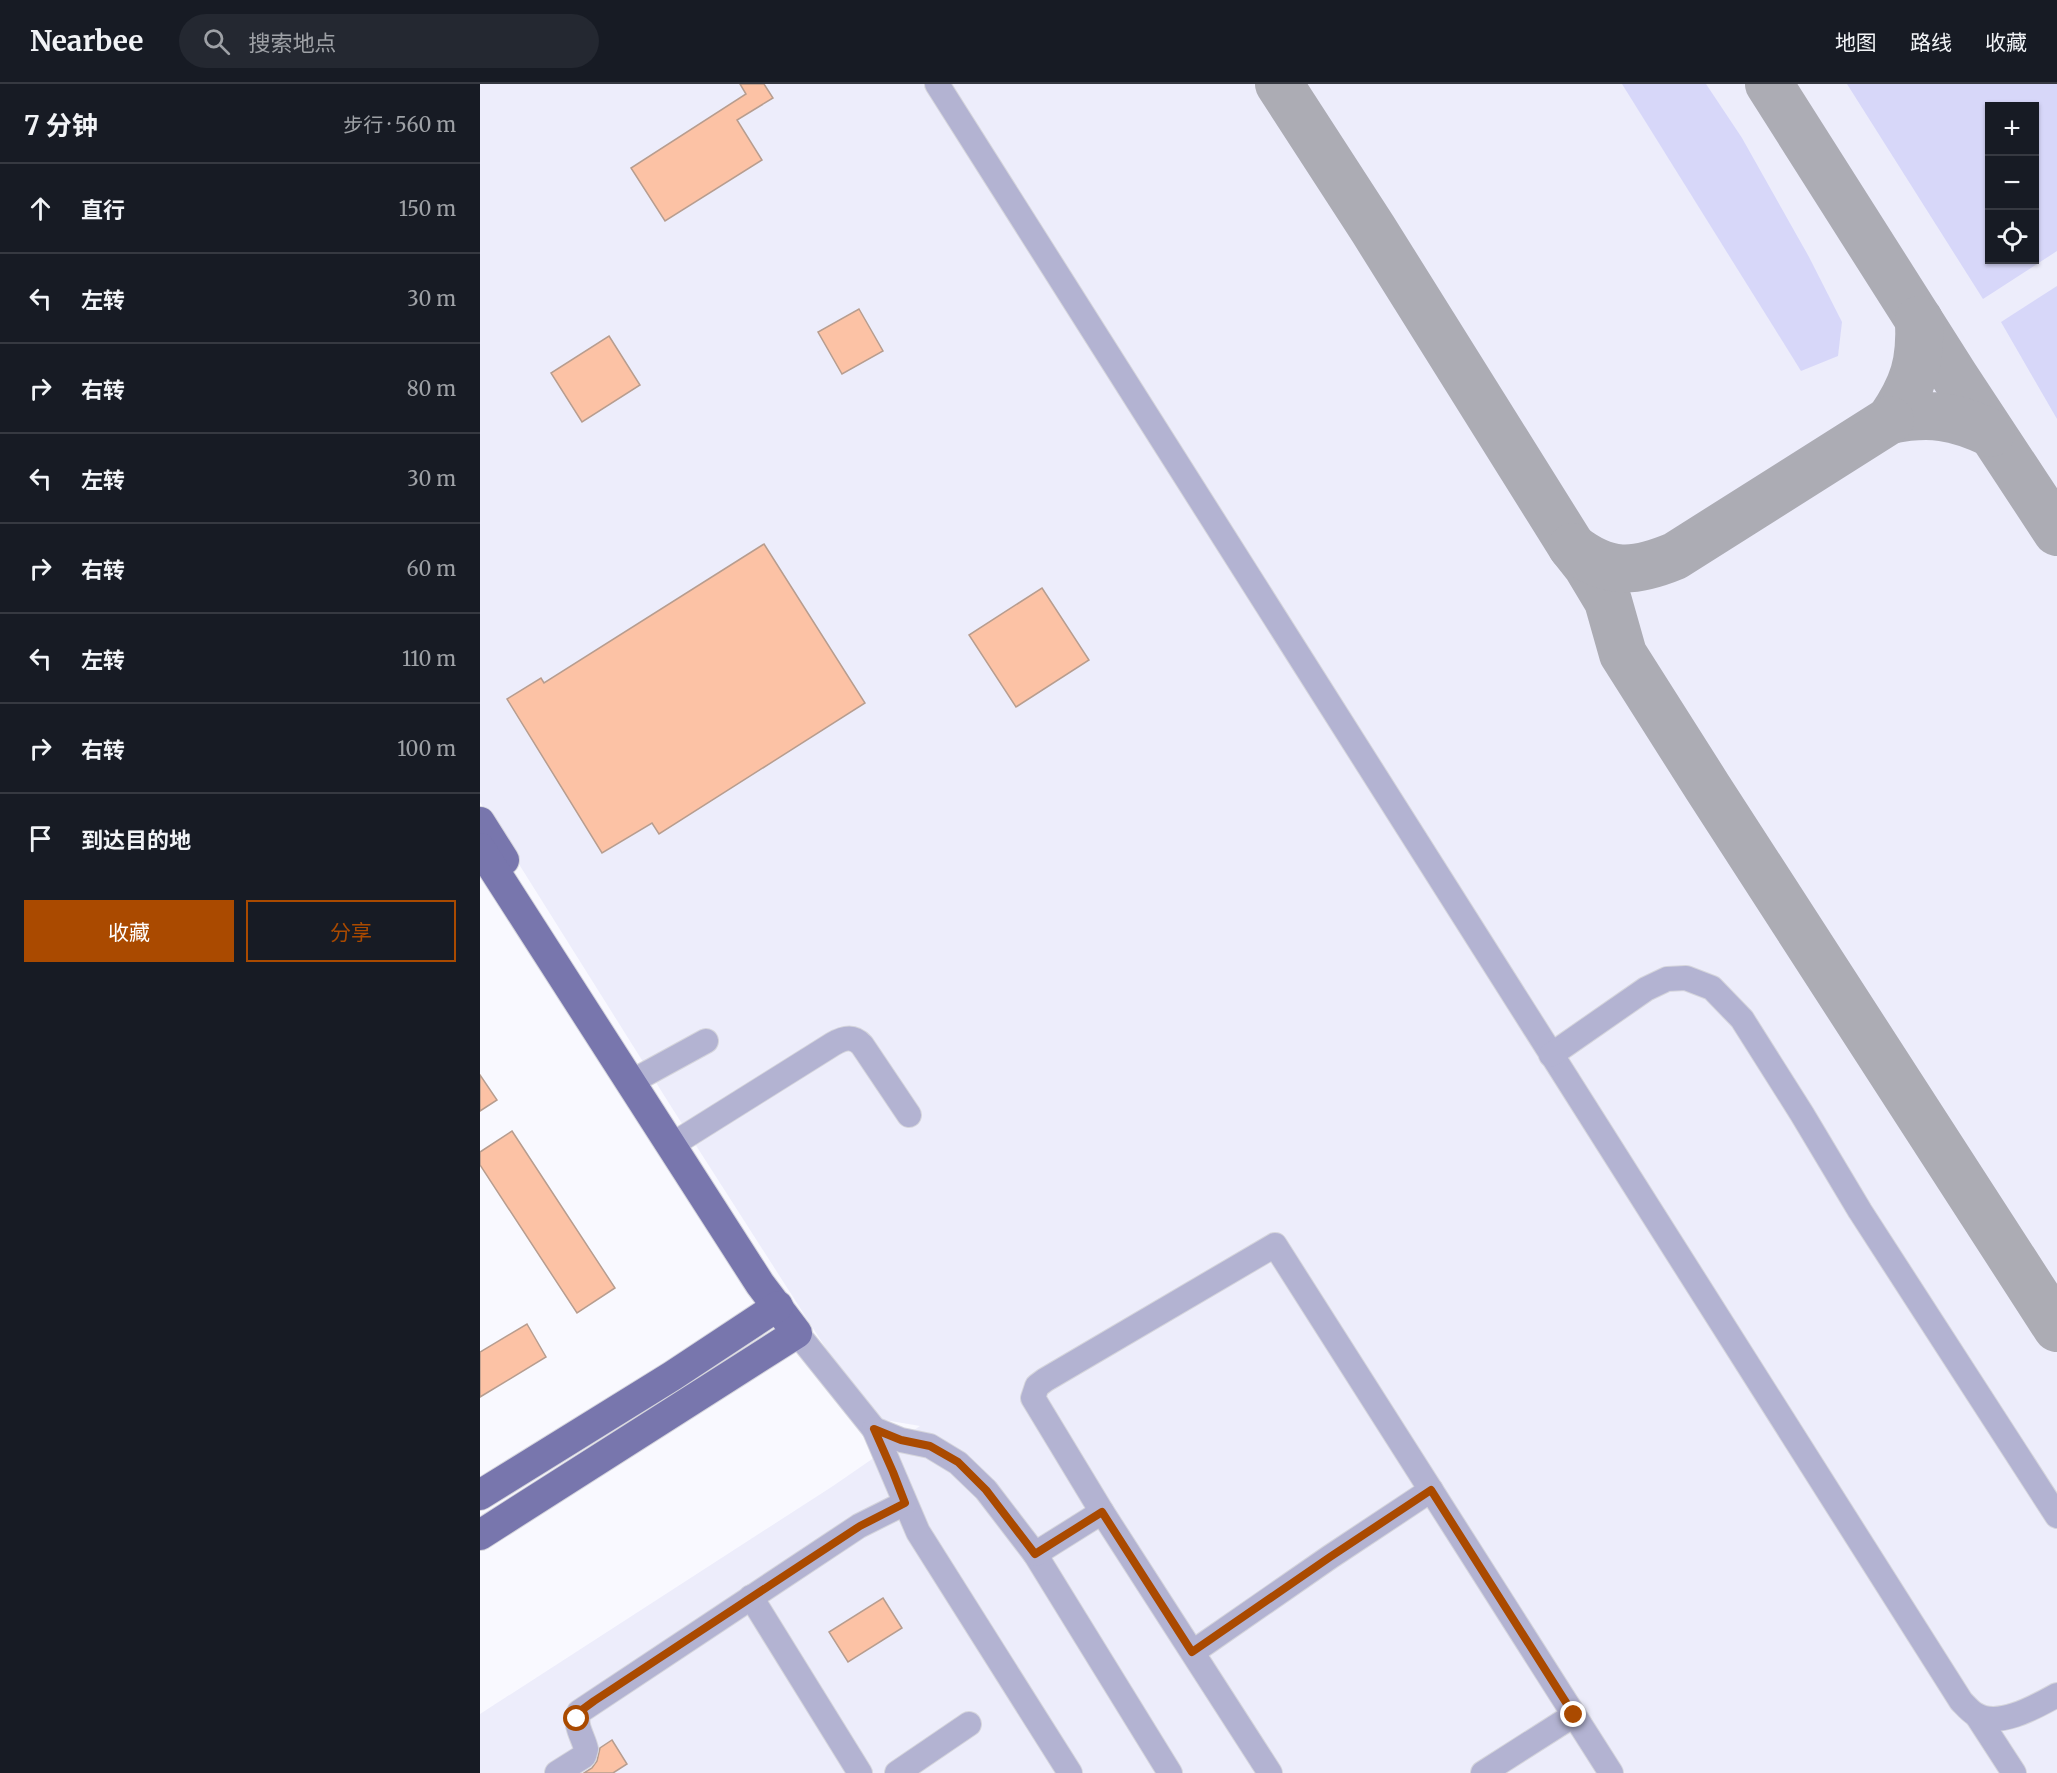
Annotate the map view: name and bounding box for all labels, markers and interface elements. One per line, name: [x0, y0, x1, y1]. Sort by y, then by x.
search box: [179, 14, 599, 68]
text: Nearbee: [30, 23, 143, 59]
icon: search: [200, 25, 233, 58]
text: 搜索地点: [248, 29, 336, 57]
text: 地图: [1835, 29, 1877, 56]
text: 路线: [1910, 29, 1952, 56]
text: 收藏: [1985, 29, 2027, 56]
map controls: [1985, 102, 2039, 264]
button: +: [1985, 102, 2039, 156]
text: 7 分钟: [24, 109, 98, 142]
text: 步行 · 560 m: [343, 112, 456, 137]
button: −: [1985, 156, 2039, 210]
icon: ahead: [24, 192, 57, 225]
text: 直行: [81, 196, 125, 224]
text: 150 m: [399, 196, 456, 221]
button: locate: [1985, 210, 2039, 264]
icon: left: [24, 282, 57, 315]
text: 左转: [81, 286, 125, 314]
text: 30 m: [407, 286, 456, 311]
icon: right: [24, 372, 57, 405]
text: 右转: [81, 376, 125, 404]
text: 80 m: [407, 376, 456, 401]
icon: left: [24, 462, 57, 495]
text: 左转: [81, 466, 125, 494]
text: 30 m: [407, 466, 456, 491]
icon: right: [24, 552, 57, 585]
text: 右转: [81, 556, 125, 584]
text: 60 m: [406, 556, 456, 581]
icon: left: [24, 642, 57, 675]
text: 左转: [81, 646, 125, 674]
text: 110 m: [402, 646, 456, 671]
icon: right: [24, 732, 57, 765]
text: 右转: [81, 736, 125, 764]
text: 100 m: [397, 736, 456, 761]
icon: arrive: [24, 822, 57, 855]
text: 到达目的地: [81, 826, 191, 854]
button: 收藏: [24, 900, 234, 962]
button: 分享: [246, 900, 456, 962]
route end: [1560, 1701, 1586, 1727]
route start: [563, 1705, 589, 1731]

